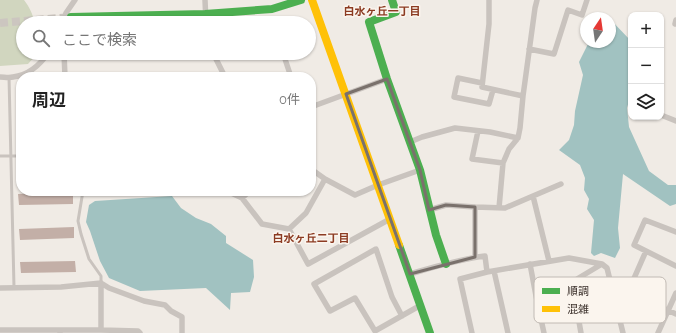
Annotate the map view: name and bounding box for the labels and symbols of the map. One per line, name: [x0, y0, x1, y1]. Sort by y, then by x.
district label: 白水ヶ丘一丁目: [344, 5, 421, 18]
north arrow: [580, 12, 616, 48]
district label: 白水ヶ丘二丁目: [273, 232, 350, 245]
legend: [534, 277, 666, 323]
text: 順調: [567, 285, 589, 298]
text: 混雑: [567, 303, 589, 316]

